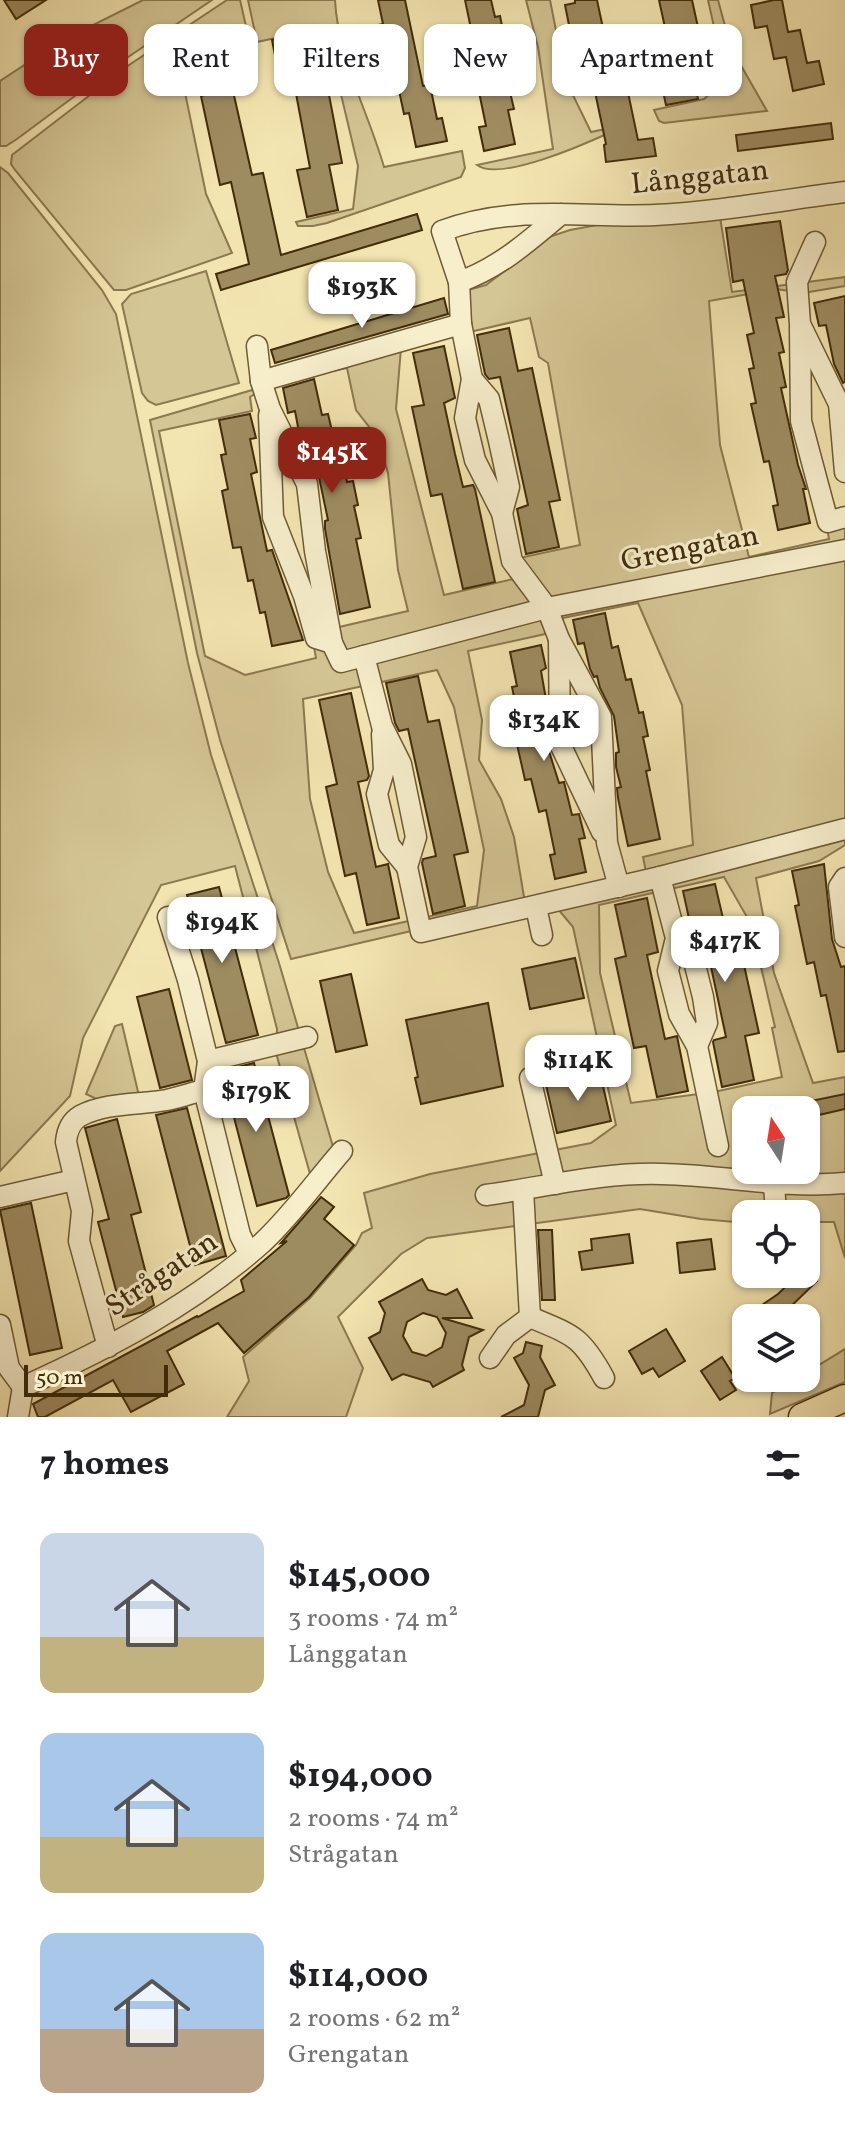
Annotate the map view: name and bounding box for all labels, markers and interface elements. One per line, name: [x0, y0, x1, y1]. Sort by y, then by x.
chip: Buy: [24, 24, 128, 96]
chip: Rent: [144, 24, 258, 96]
chip: Filters: [274, 24, 408, 96]
chip: New: [424, 24, 536, 96]
chip: Apartment: [552, 24, 742, 96]
street label: Långgatan: [629, 150, 771, 206]
pin: $193K: [306, 262, 418, 330]
text: $193K: [326, 270, 398, 306]
pin: $145K: [276, 427, 388, 495]
text: $145K: [296, 435, 368, 471]
street label: Grengatan: [617, 515, 763, 583]
pin: $134K: [488, 695, 600, 763]
text: $134K: [508, 703, 580, 739]
pin: $194K: [166, 897, 278, 965]
text: $194K: [185, 905, 259, 941]
pin: $417K: [669, 916, 781, 984]
text: $417K: [689, 924, 761, 960]
pin: $114K: [522, 1035, 634, 1103]
text: $114K: [543, 1043, 613, 1079]
pin: $179K: [200, 1066, 312, 1134]
text: $179K: [221, 1074, 291, 1110]
north arrow: [732, 1096, 820, 1184]
map controls: [732, 1096, 820, 1392]
button: locate: [732, 1200, 820, 1288]
street label: Strågatan: [97, 1222, 227, 1328]
button: layers: [732, 1304, 820, 1392]
scale bar: [24, 1361, 168, 1397]
text: 50 m: [36, 1363, 83, 1394]
text: 7 homes: [40, 1442, 169, 1489]
icon: filters: [761, 1443, 805, 1487]
text: $145,000: [288, 1554, 430, 1601]
icon: home: [104, 1565, 200, 1661]
text: 3 rooms · 74 m²: [288, 1601, 458, 1637]
text: Långgatan: [288, 1637, 408, 1673]
text: $194,000: [288, 1754, 433, 1801]
icon: home: [104, 1765, 200, 1861]
text: 2 rooms · 74 m²: [288, 1801, 459, 1837]
text: Strågatan: [288, 1837, 399, 1873]
text: $114,000: [288, 1954, 428, 2001]
icon: home: [104, 1965, 200, 2061]
text: 2 rooms · 62 m²: [288, 2001, 460, 2037]
text: Grengatan: [288, 2037, 409, 2073]

